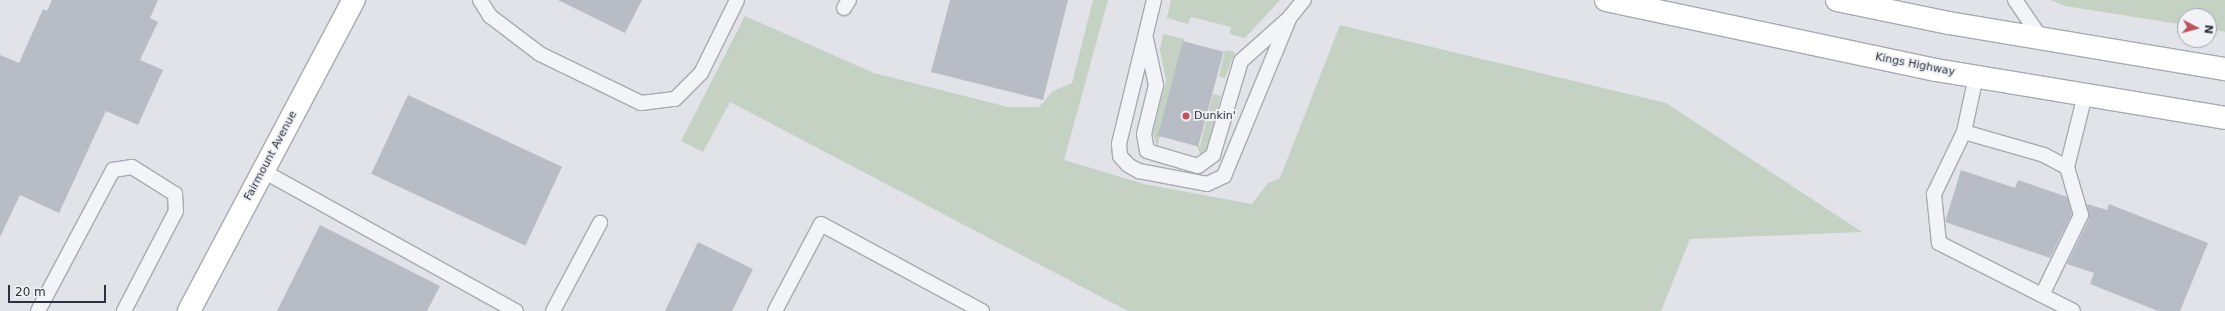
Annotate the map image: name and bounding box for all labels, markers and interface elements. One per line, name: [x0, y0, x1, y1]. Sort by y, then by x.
north arrow: [2177, 8, 2217, 48]
text: N: [2201, 24, 2215, 34]
street label: Kings Highway: [1874, 51, 1956, 79]
street label: Fairmount Avenue: [242, 109, 300, 203]
place label: Dunkin': [1194, 109, 1236, 123]
marker: Dunkin': [1181, 111, 1191, 121]
scale bar: [10, 277, 108, 303]
text: 20 m: [15, 285, 46, 299]

